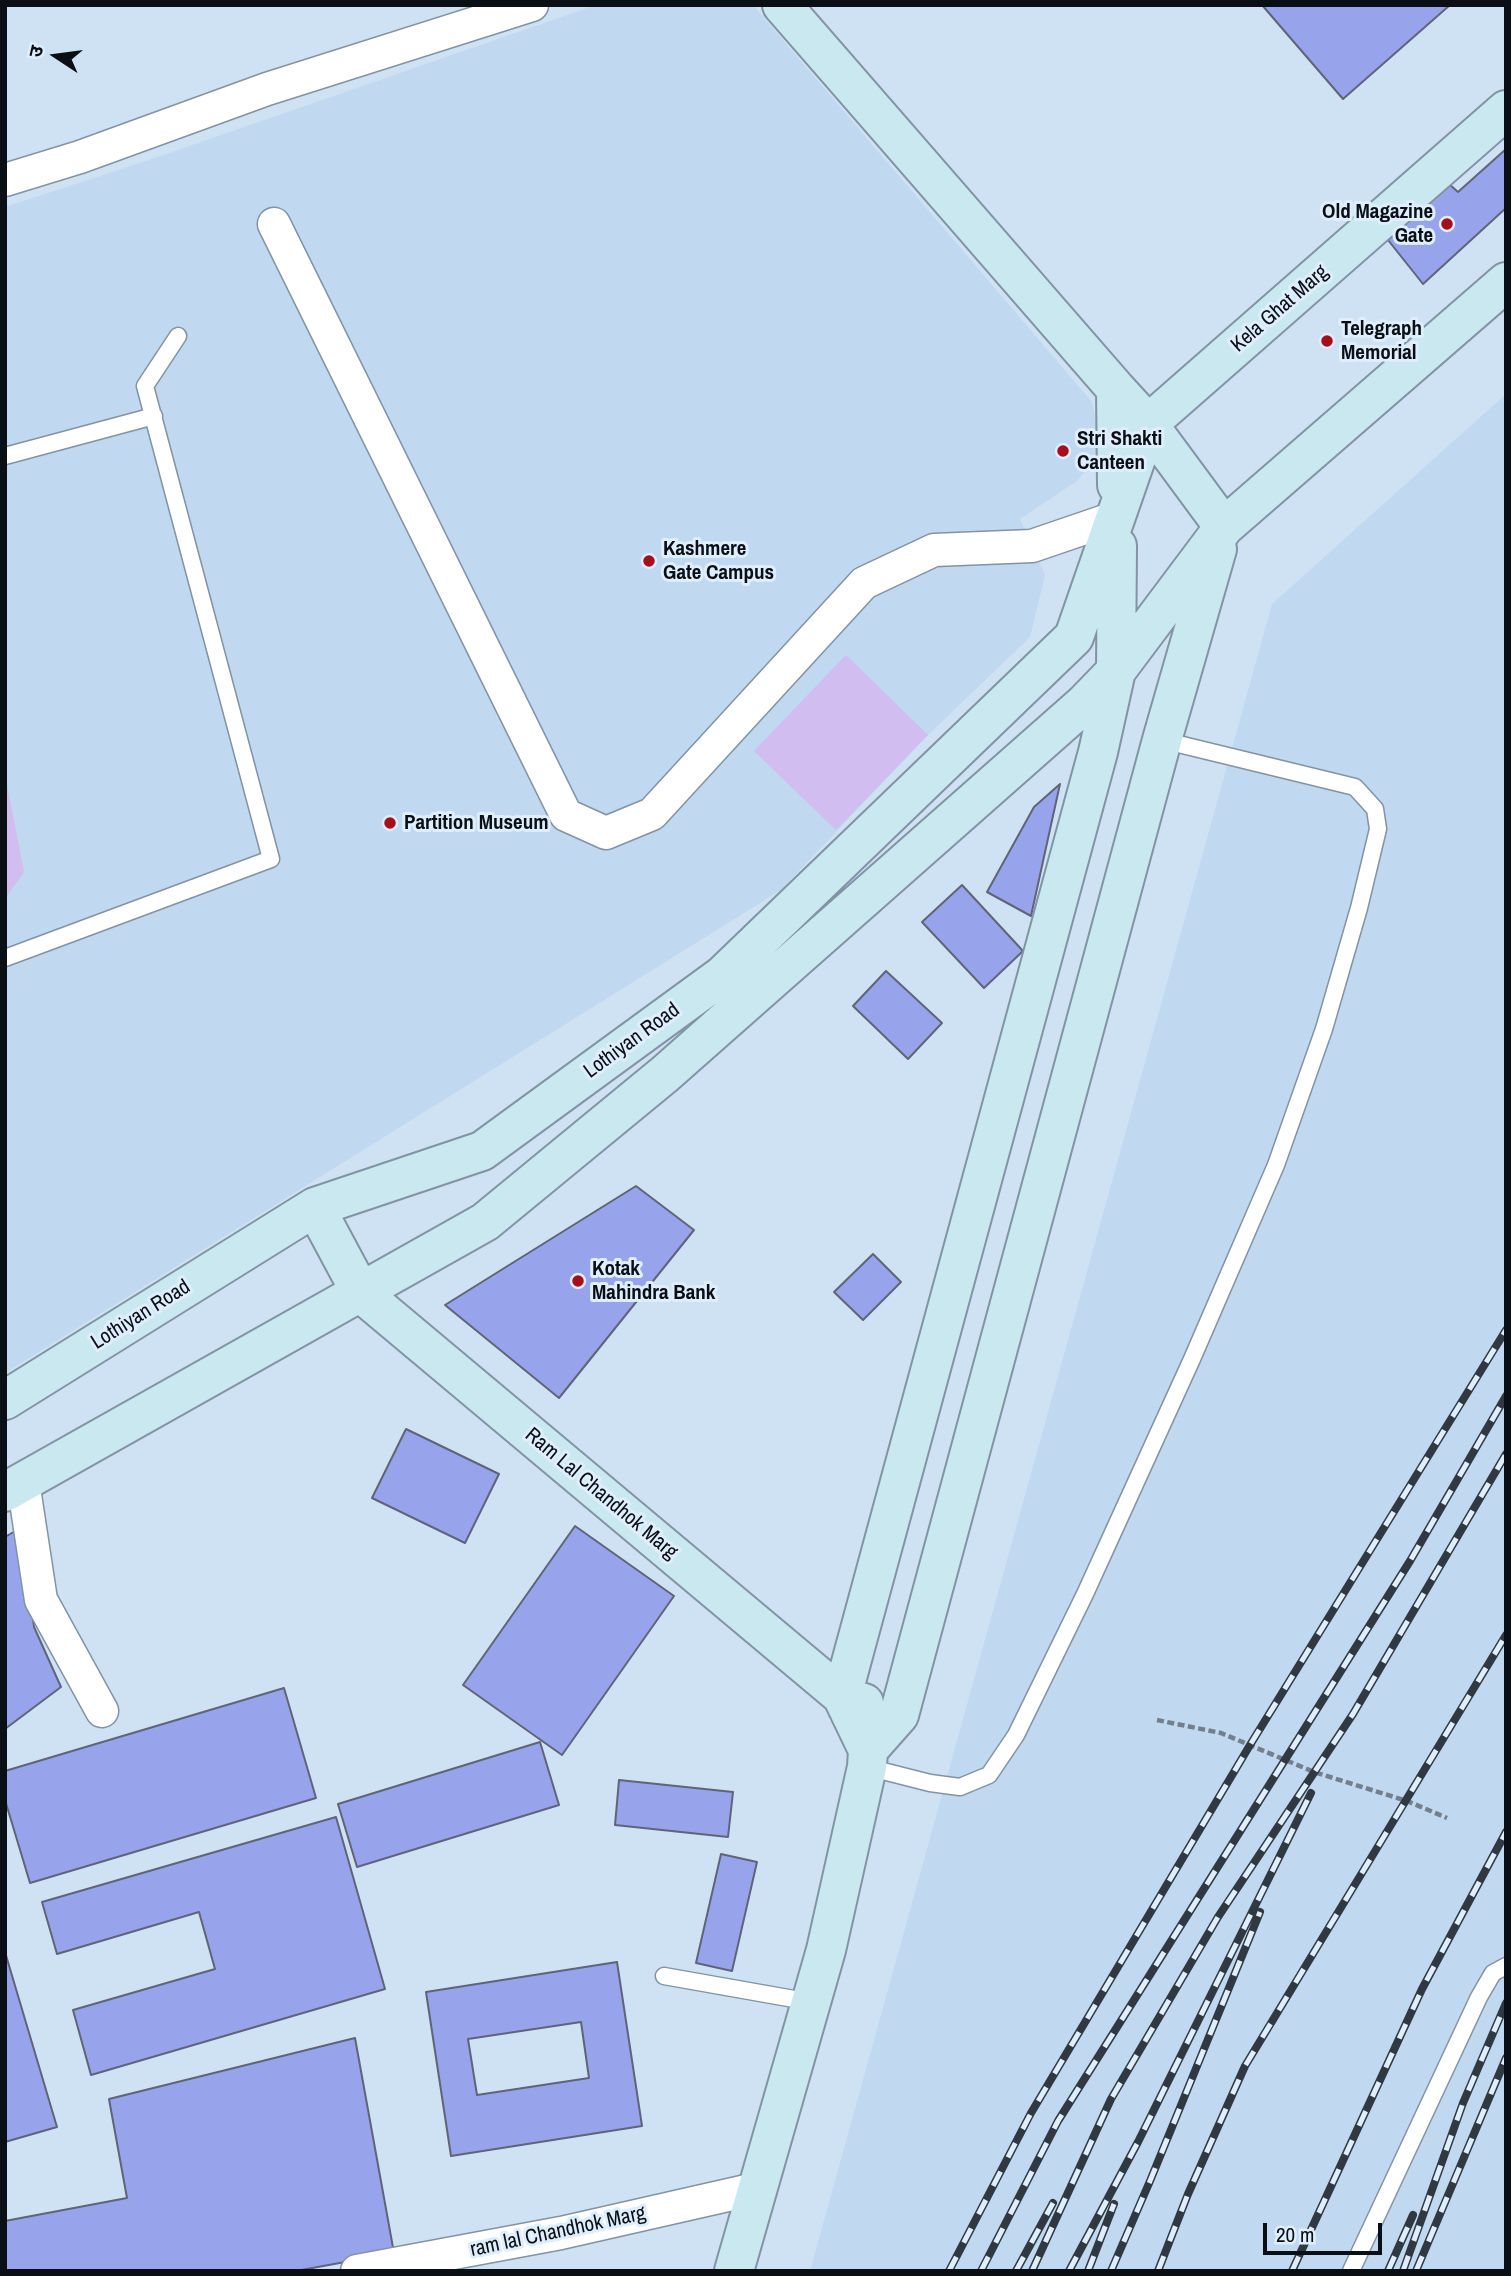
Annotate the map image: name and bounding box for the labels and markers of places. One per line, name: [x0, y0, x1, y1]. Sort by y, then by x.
place label: Old Magazine Gate: [1322, 199, 1433, 249]
marker: Old Magazine Gate: [1439, 216, 1455, 232]
place label: Telegraph Memorial: [1341, 316, 1422, 366]
marker: Telegraph Memorial: [1319, 333, 1335, 349]
place label: Stri Shakti Canteen: [1077, 426, 1162, 476]
marker: Stri Shakti Canteen: [1055, 443, 1071, 459]
place label: Kashmere Gate Campus: [663, 536, 774, 586]
marker: Kashmere Gate Campus: [641, 553, 657, 569]
place label: Partition Museum: [404, 810, 548, 836]
marker: Partition Museum: [382, 815, 398, 831]
place label: Kotak Mahindra Bank: [592, 1256, 715, 1306]
marker: Kotak Mahindra Bank: [570, 1273, 586, 1289]

